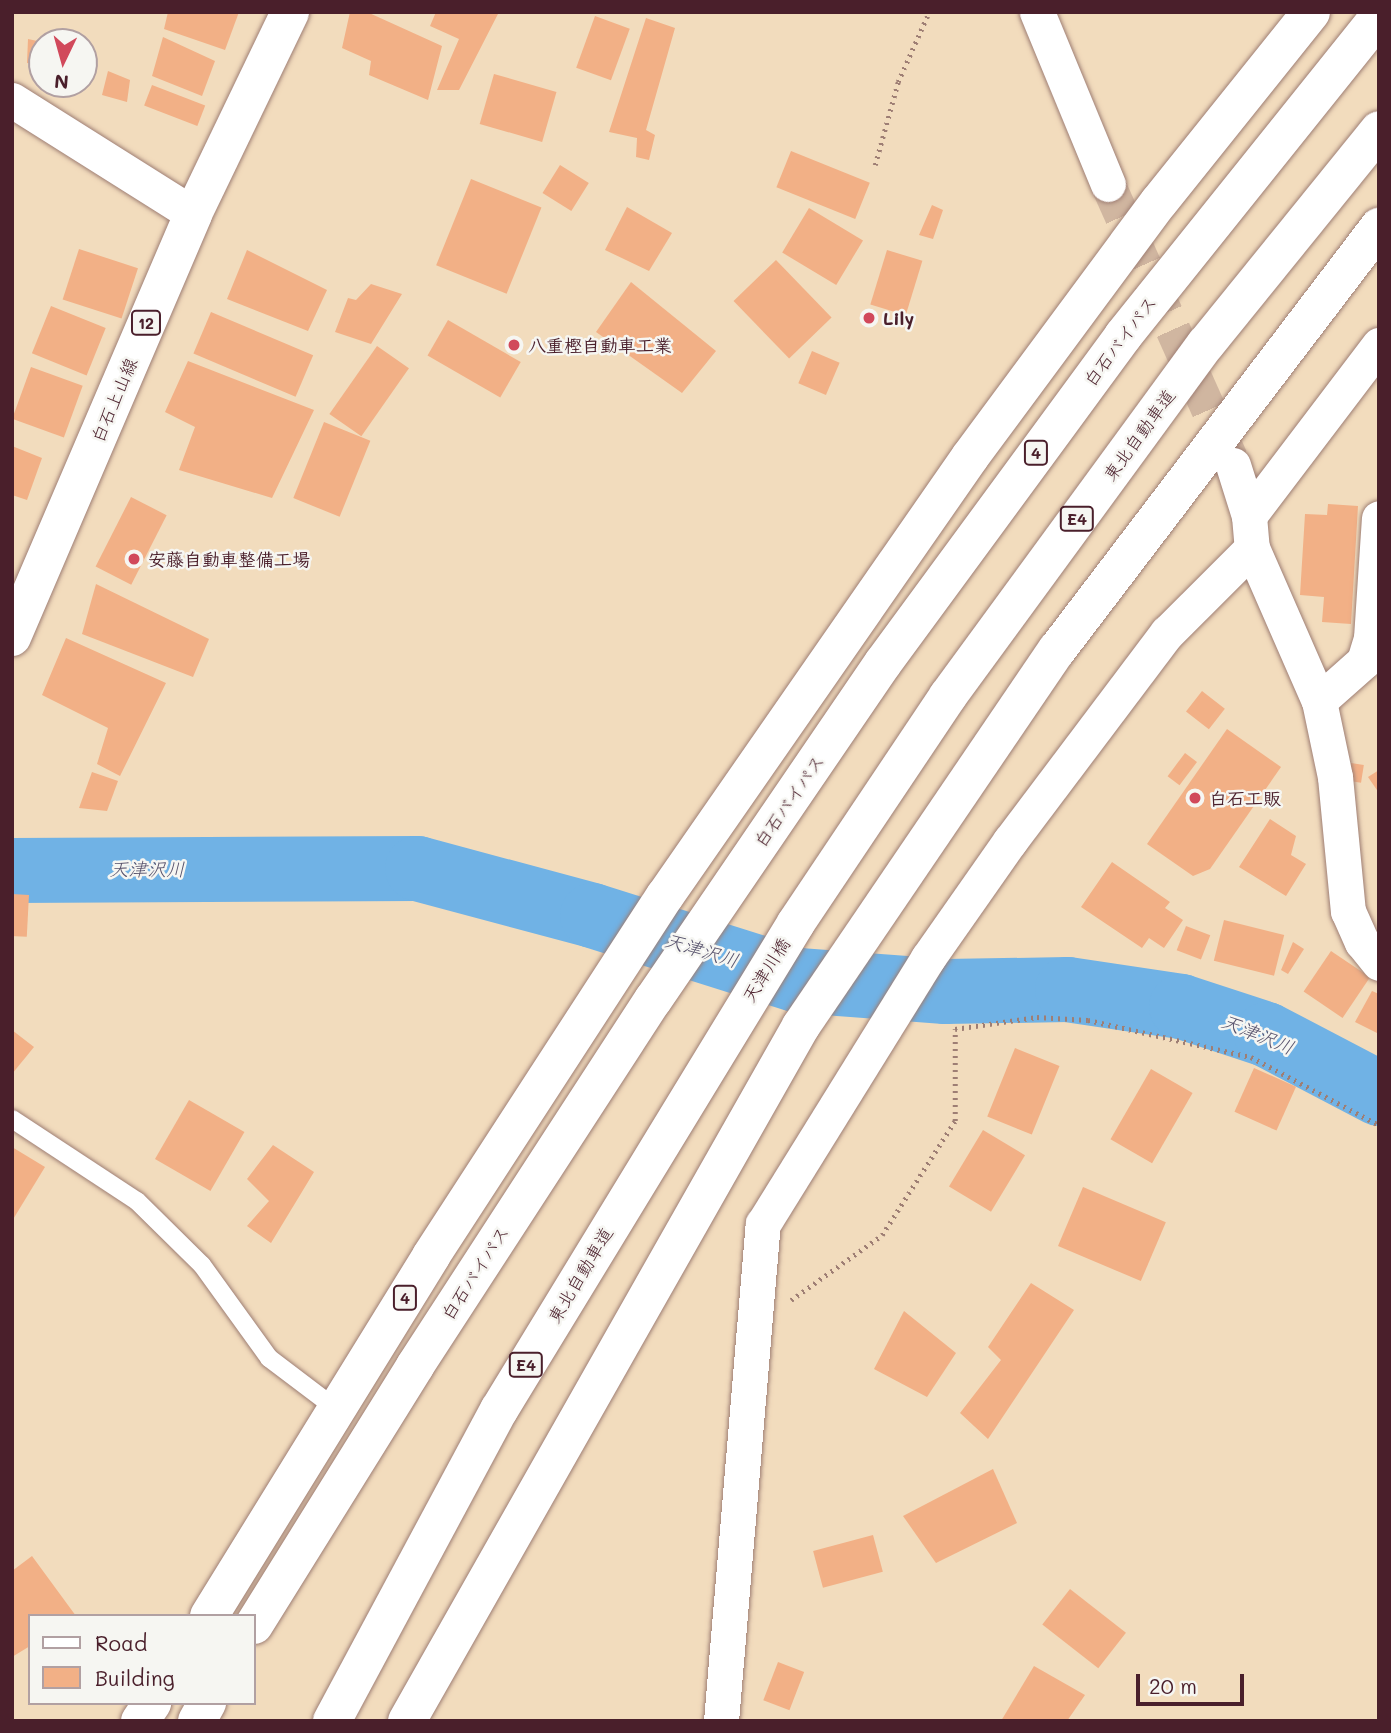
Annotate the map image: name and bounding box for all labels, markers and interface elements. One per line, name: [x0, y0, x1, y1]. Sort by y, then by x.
north arrow: [28, 28, 98, 98]
text: N: [53, 69, 70, 96]
street label: 白石バイパス: [1079, 291, 1161, 391]
place label: Lily: [883, 307, 914, 329]
road number: 12: [130, 310, 162, 336]
marker: Lily: [861, 310, 877, 326]
place label: 八重樫自動車工業: [528, 334, 672, 356]
marker: 八重樫自動車工業: [506, 337, 522, 353]
street label: 白石上山線: [86, 354, 142, 446]
street label: 東北自動車道: [1099, 385, 1179, 485]
road number: 4: [1024, 440, 1048, 466]
road number: E4: [1060, 506, 1094, 532]
place label: 安藤自動車整備工場: [148, 548, 310, 570]
marker: 安藤自動車整備工場: [126, 551, 142, 567]
street label: 白石バイパス: [749, 751, 829, 851]
place label: 白石工販: [1209, 787, 1281, 809]
marker: 白石工販: [1187, 790, 1203, 806]
water label: 天津沢川: [109, 858, 185, 880]
water label: 天津沢川: [662, 928, 742, 972]
street label: 天津川橋: [738, 934, 794, 1006]
water label: 天津沢川: [1218, 1009, 1298, 1059]
street label: 白石バイパス: [437, 1222, 513, 1324]
street label: 東北自動車道: [543, 1223, 617, 1327]
road number: 4: [393, 1286, 417, 1310]
road number: E4: [508, 1352, 544, 1378]
legend: [28, 1614, 256, 1705]
text: Road: [95, 1629, 147, 1656]
scale bar: [1139, 1660, 1248, 1704]
text: Building: [95, 1664, 175, 1691]
text: 20 m: [1149, 1672, 1197, 1699]

